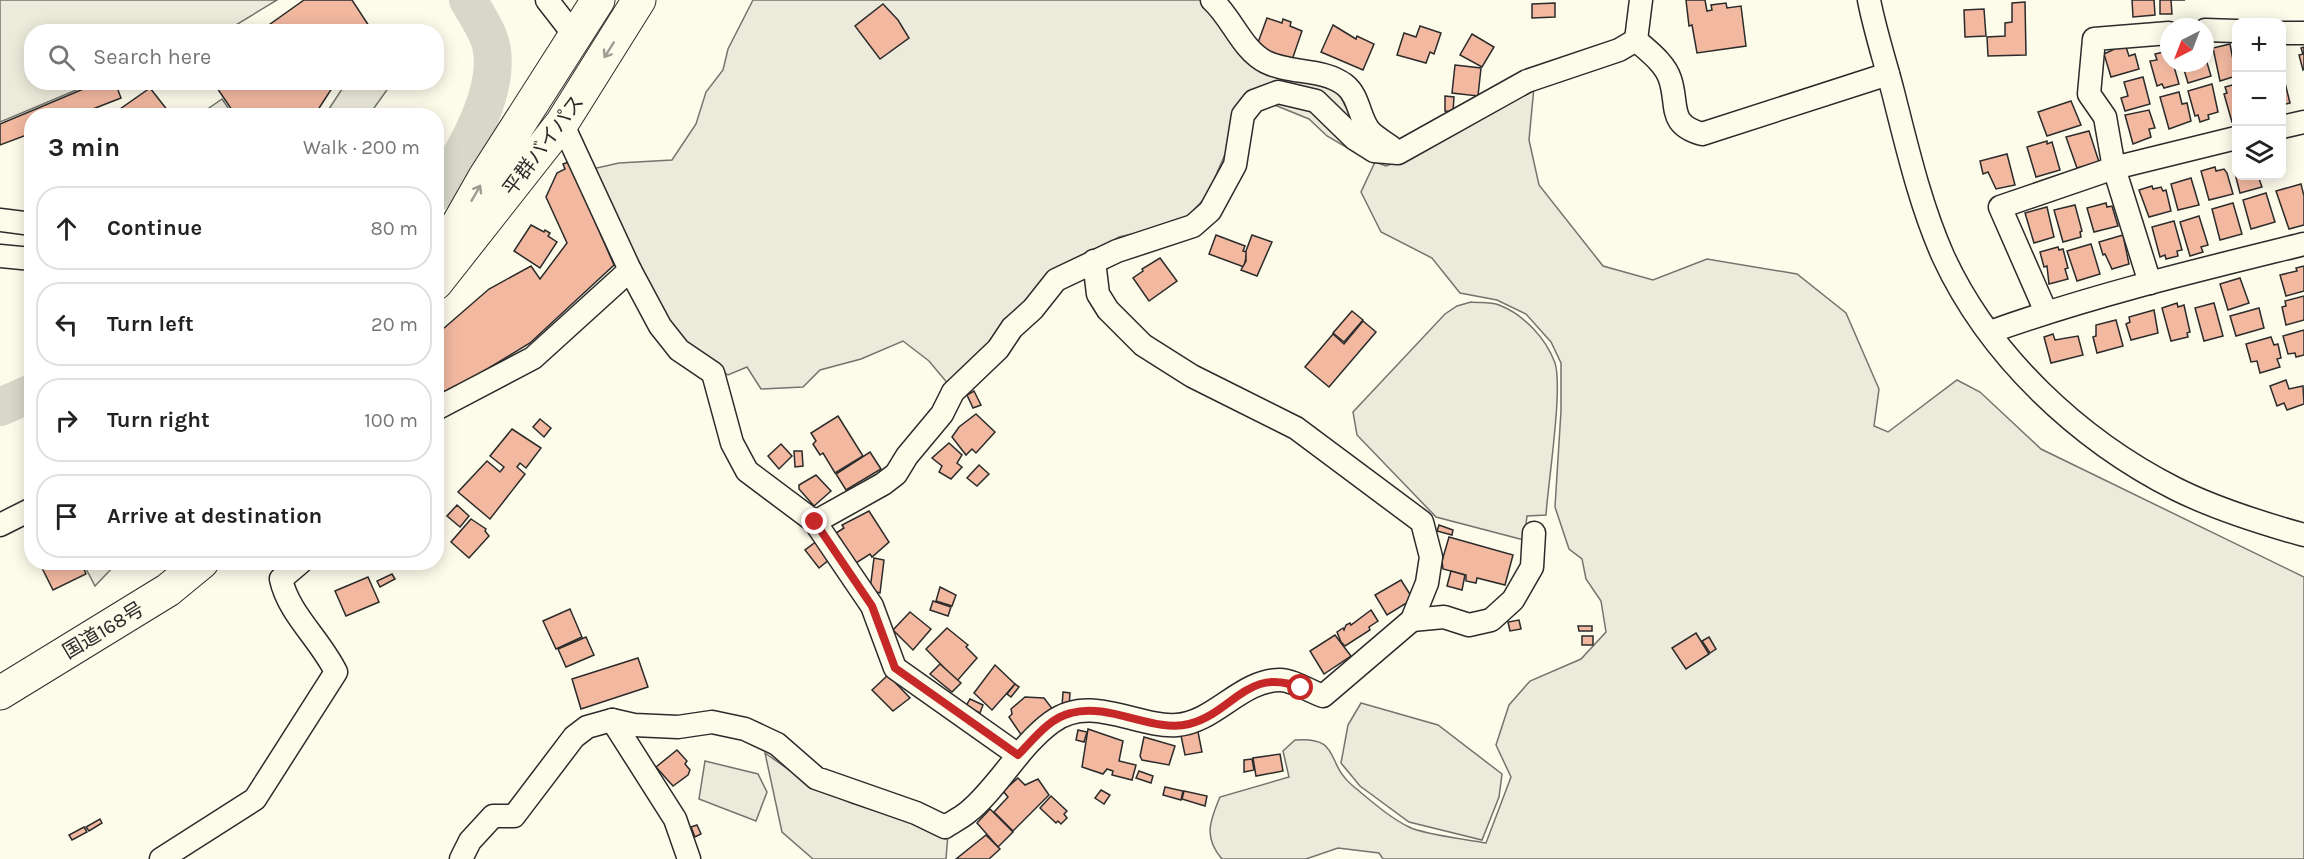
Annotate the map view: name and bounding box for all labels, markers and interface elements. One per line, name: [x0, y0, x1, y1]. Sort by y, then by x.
north arrow: [2160, 18, 2214, 72]
map controls: [2232, 18, 2286, 180]
button: +: [2232, 18, 2286, 72]
search box: [24, 24, 444, 90]
icon: search: [45, 41, 78, 74]
one-way arrow: [603, 41, 615, 58]
text: Search here: [93, 44, 211, 70]
button: −: [2232, 72, 2286, 126]
street label: 平群バイパス: [498, 91, 589, 200]
button: layers: [2232, 126, 2286, 180]
text: 3 min: [48, 132, 120, 163]
text: Walk · 200 m: [303, 136, 420, 159]
one-way arrow: [470, 185, 482, 202]
icon: ahead: [50, 212, 83, 245]
text: Continue: [107, 215, 202, 241]
text: 80 m: [370, 217, 418, 240]
icon: left: [50, 308, 83, 341]
text: Turn left: [107, 311, 194, 337]
text: 20 m: [371, 313, 418, 336]
icon: right: [50, 404, 83, 437]
text: Turn right: [107, 407, 210, 433]
text: 100 m: [364, 409, 418, 432]
icon: arrive: [50, 500, 83, 533]
text: Arrive at destination: [107, 503, 322, 529]
route end: [801, 508, 827, 534]
street label: 国道168号: [59, 597, 148, 664]
route start: [1287, 674, 1313, 700]

